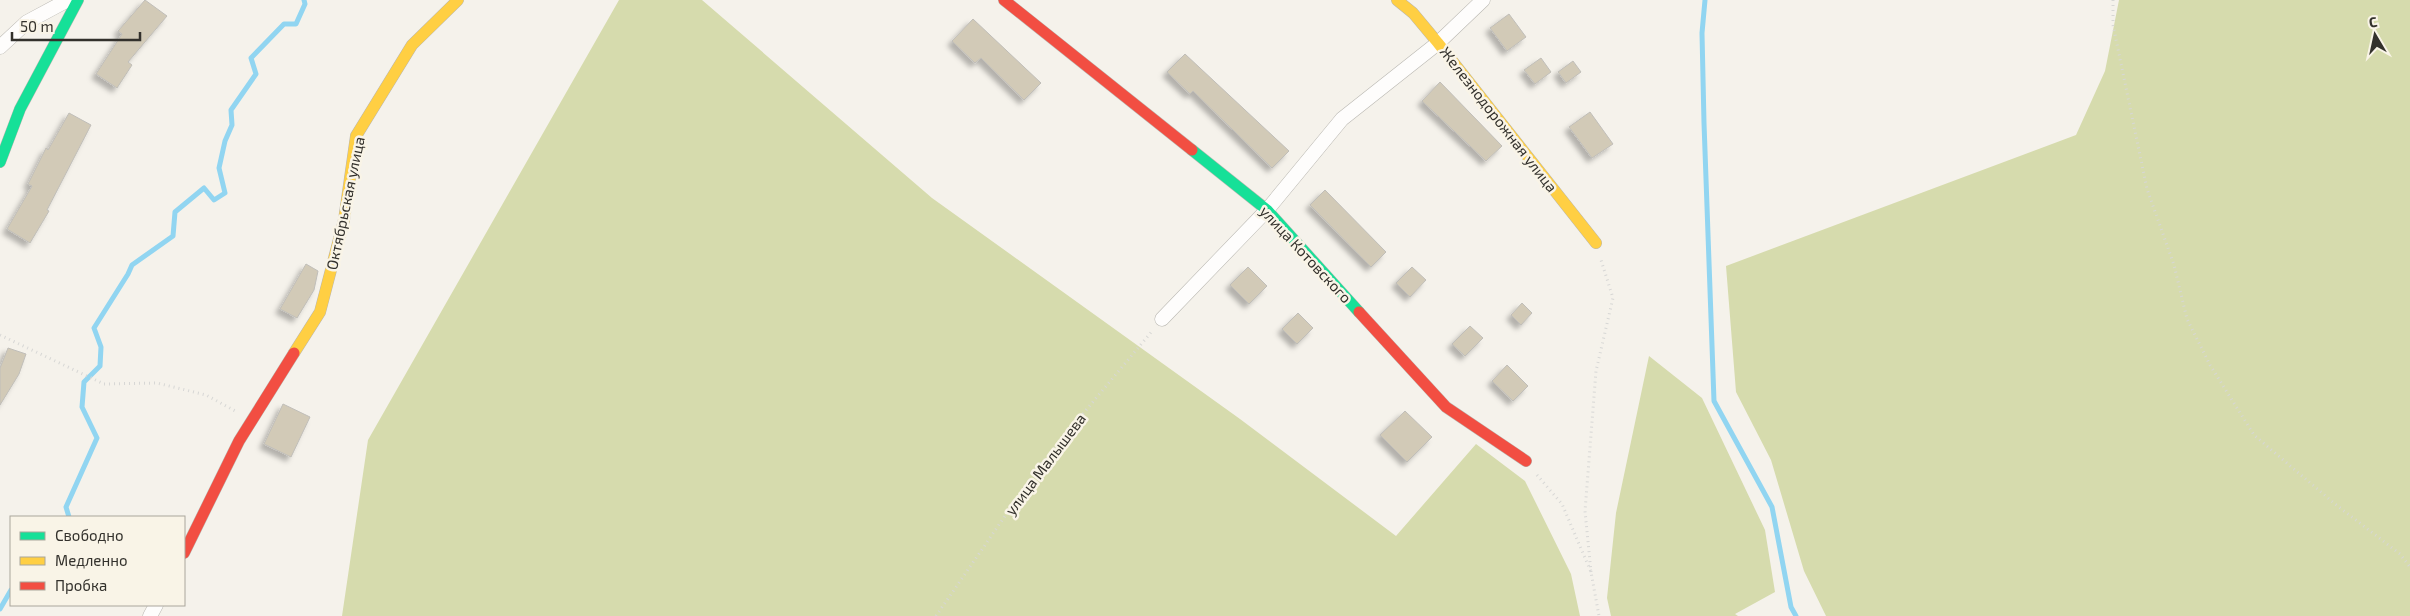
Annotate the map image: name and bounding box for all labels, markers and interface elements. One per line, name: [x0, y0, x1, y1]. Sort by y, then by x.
scale bar: [12, 10, 140, 42]
north arrow: [2350, 10, 2400, 60]
text: С: [2367, 13, 2378, 31]
text: 50 m: [20, 17, 54, 35]
street label: Железнодорожная улица: [1436, 43, 1561, 196]
street label: Октябрьская улица: [322, 135, 369, 271]
street label: улица Котовского: [1256, 202, 1356, 307]
street label: улица Малышева: [1001, 410, 1090, 519]
legend: [10, 516, 185, 606]
text: Свободно: [55, 526, 124, 544]
text: Медленно: [55, 551, 128, 569]
text: Пробка: [55, 576, 107, 594]

